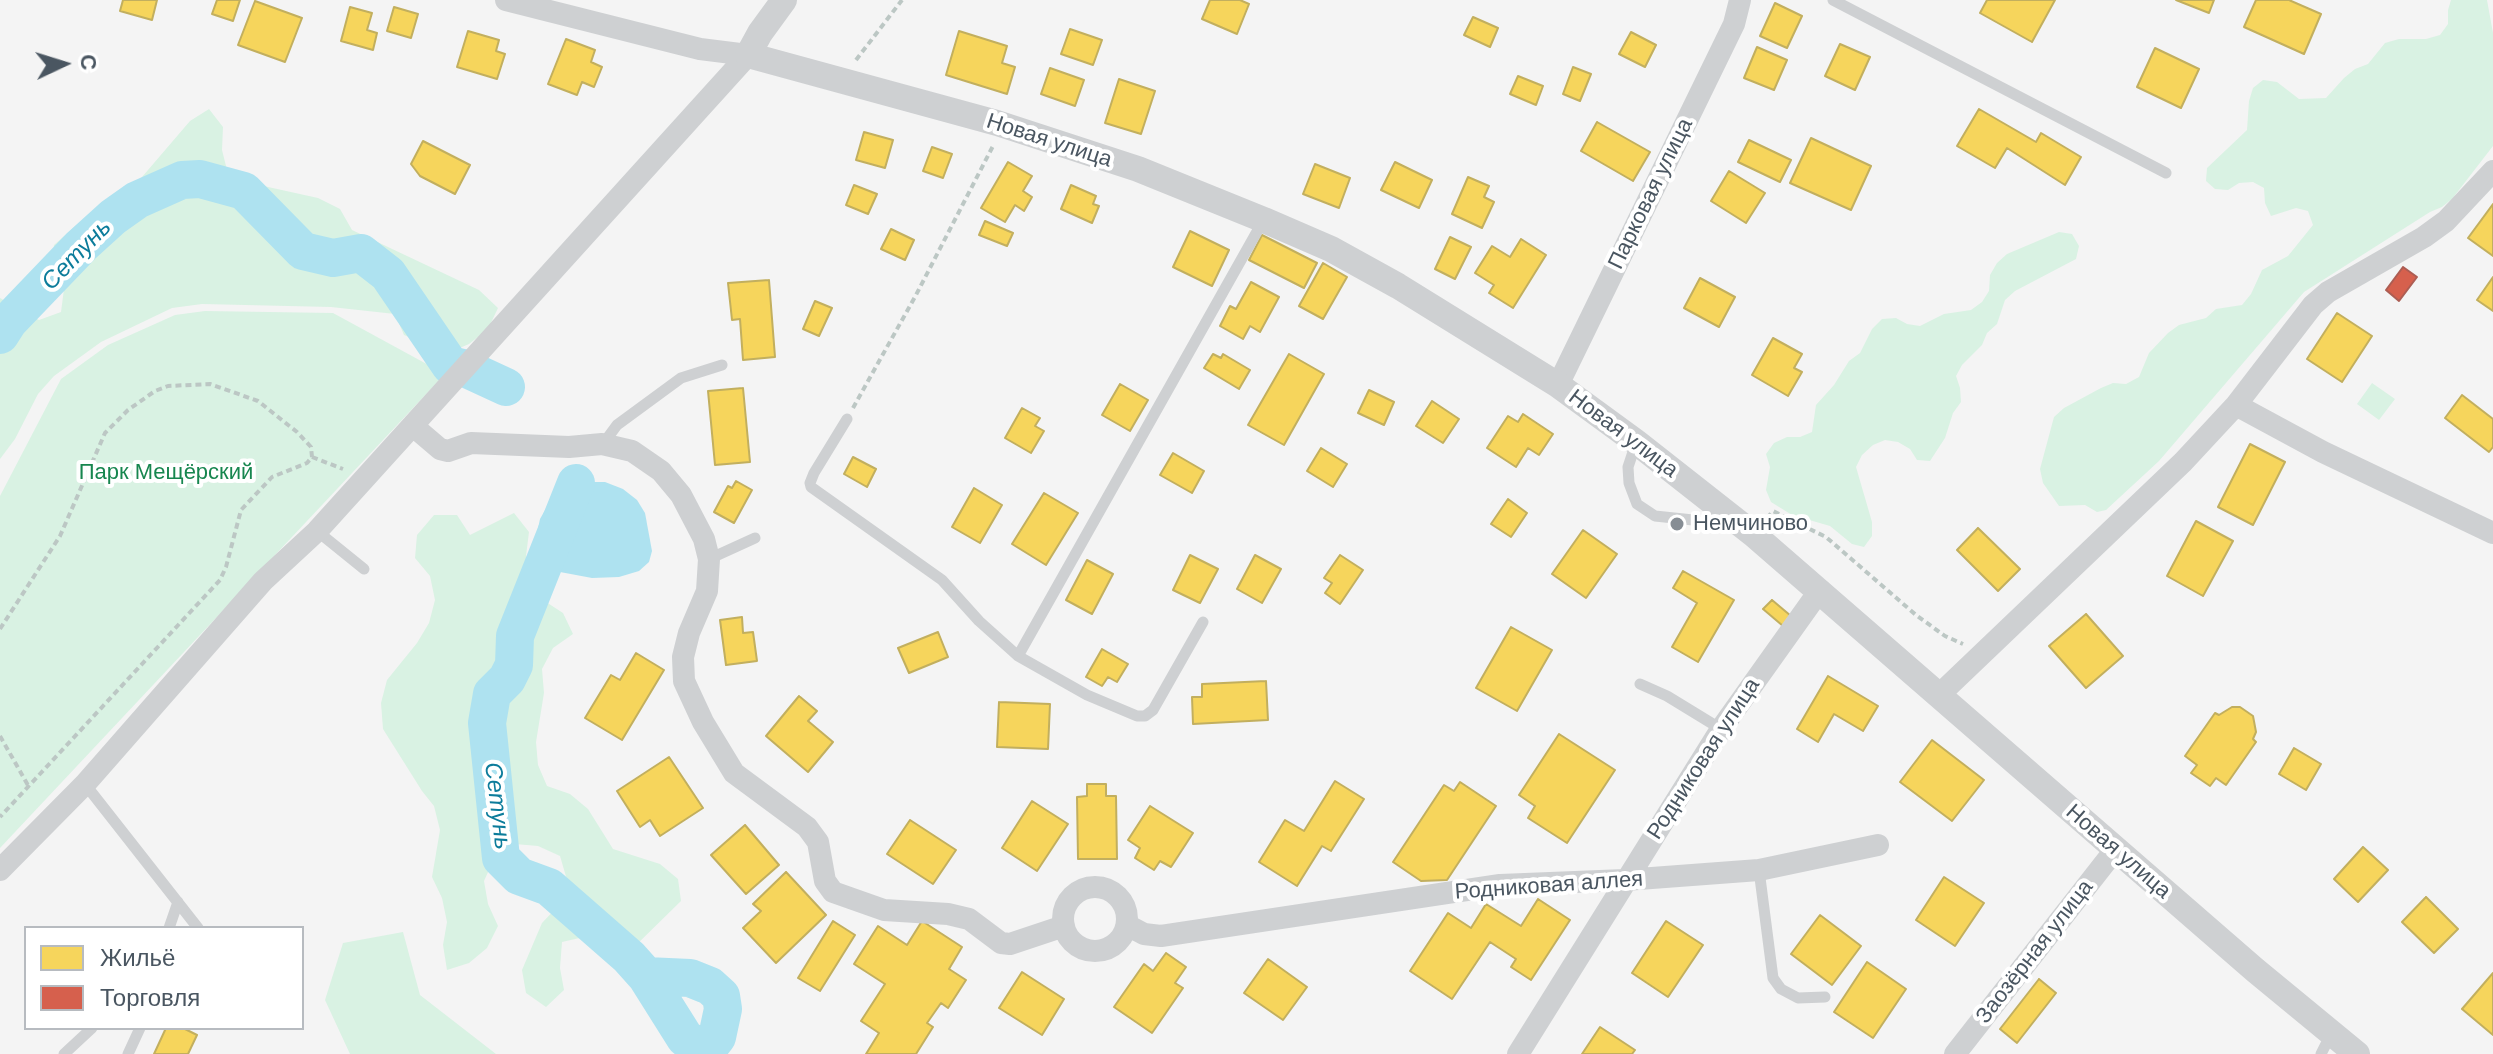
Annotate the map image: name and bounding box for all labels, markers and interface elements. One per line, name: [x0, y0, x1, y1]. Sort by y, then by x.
north arrow: [24, 24, 104, 104]
text: С: [75, 53, 101, 71]
street label: Новая улица: [983, 108, 1115, 174]
street label: Парковая улица: [1603, 114, 1699, 274]
water label: Сетунь: [36, 213, 118, 297]
street label: Новая улица: [1563, 384, 1683, 484]
park label: Парк Мещёрский: [79, 460, 253, 486]
place label: Немчиново: [1693, 511, 1808, 537]
marker: Немчиново: [1668, 515, 1686, 533]
street label: Родниковая улица: [1642, 673, 1766, 845]
water label: Сетунь: [477, 761, 517, 851]
street label: Новая улица: [2060, 799, 2176, 905]
street label: Родниковая аллея: [1454, 866, 1644, 906]
street label: Заозёрная улица: [1971, 875, 2099, 1029]
legend: [24, 926, 304, 1030]
text: Жильё: [100, 944, 175, 971]
text: Торговля: [100, 984, 200, 1011]

